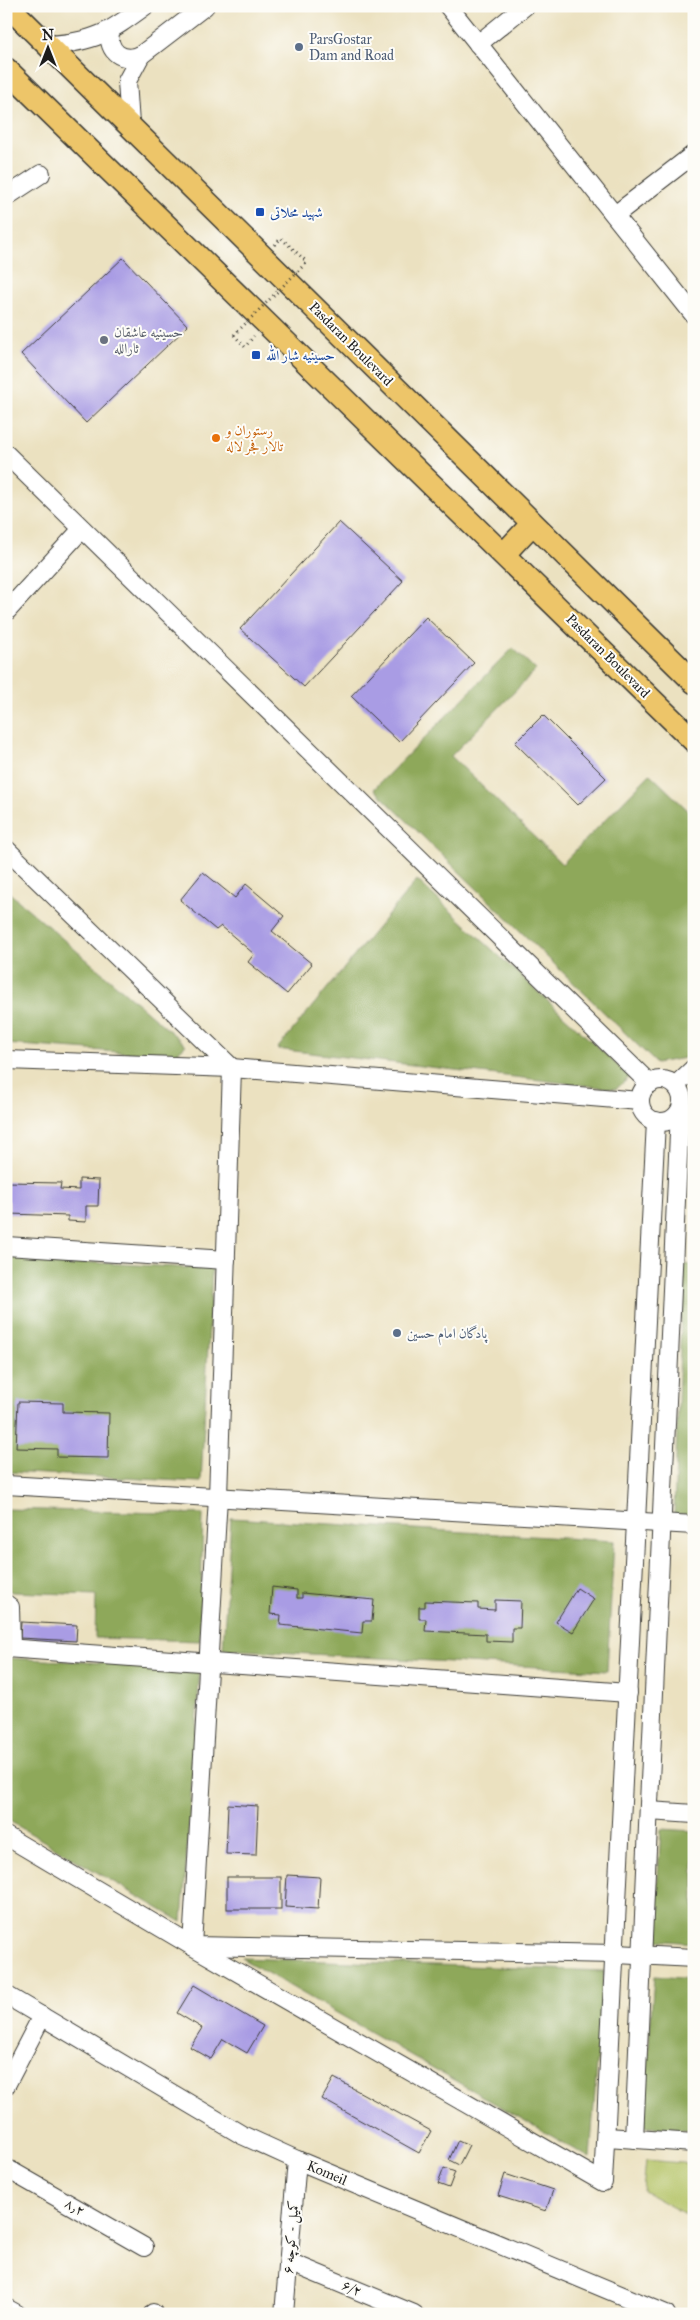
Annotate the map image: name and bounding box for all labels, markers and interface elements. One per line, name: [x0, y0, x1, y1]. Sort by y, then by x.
north arrow: [22, 22, 72, 72]
text: N: [42, 27, 54, 44]
place label: ParsGostar Dam and Road: [309, 31, 394, 64]
marker: ParsGostar Dam and Road: [293, 41, 305, 53]
place label: شهید محلاتی: [270, 204, 323, 222]
marker: شهید محلاتی: [254, 206, 266, 218]
street label: Pasdaran Boulevard: [306, 299, 396, 389]
place label: حسینیه عاشقان ثارالله: [114, 324, 183, 357]
marker: حسینیه عاشقان ثارالله: [98, 334, 110, 346]
place label: حسینیه شار الله: [266, 344, 335, 364]
marker: حسینیه شار الله: [250, 349, 262, 361]
place label: رستوران و تالار فجر لاله: [224, 422, 283, 455]
marker: رستوران و تالار فجر لاله: [210, 432, 222, 444]
street label: Pasdaran Boulevard: [563, 611, 653, 701]
place label: پادگان امام حسین: [407, 1325, 488, 1346]
marker: پادگان امام حسین: [391, 1327, 403, 1339]
street label: Komeil: [304, 2157, 350, 2189]
street label: ۸٫۲: [62, 2194, 88, 2220]
street label: کمیل - کوچه ۶: [279, 2199, 305, 2275]
street label: ۶/۲: [339, 2276, 365, 2300]

